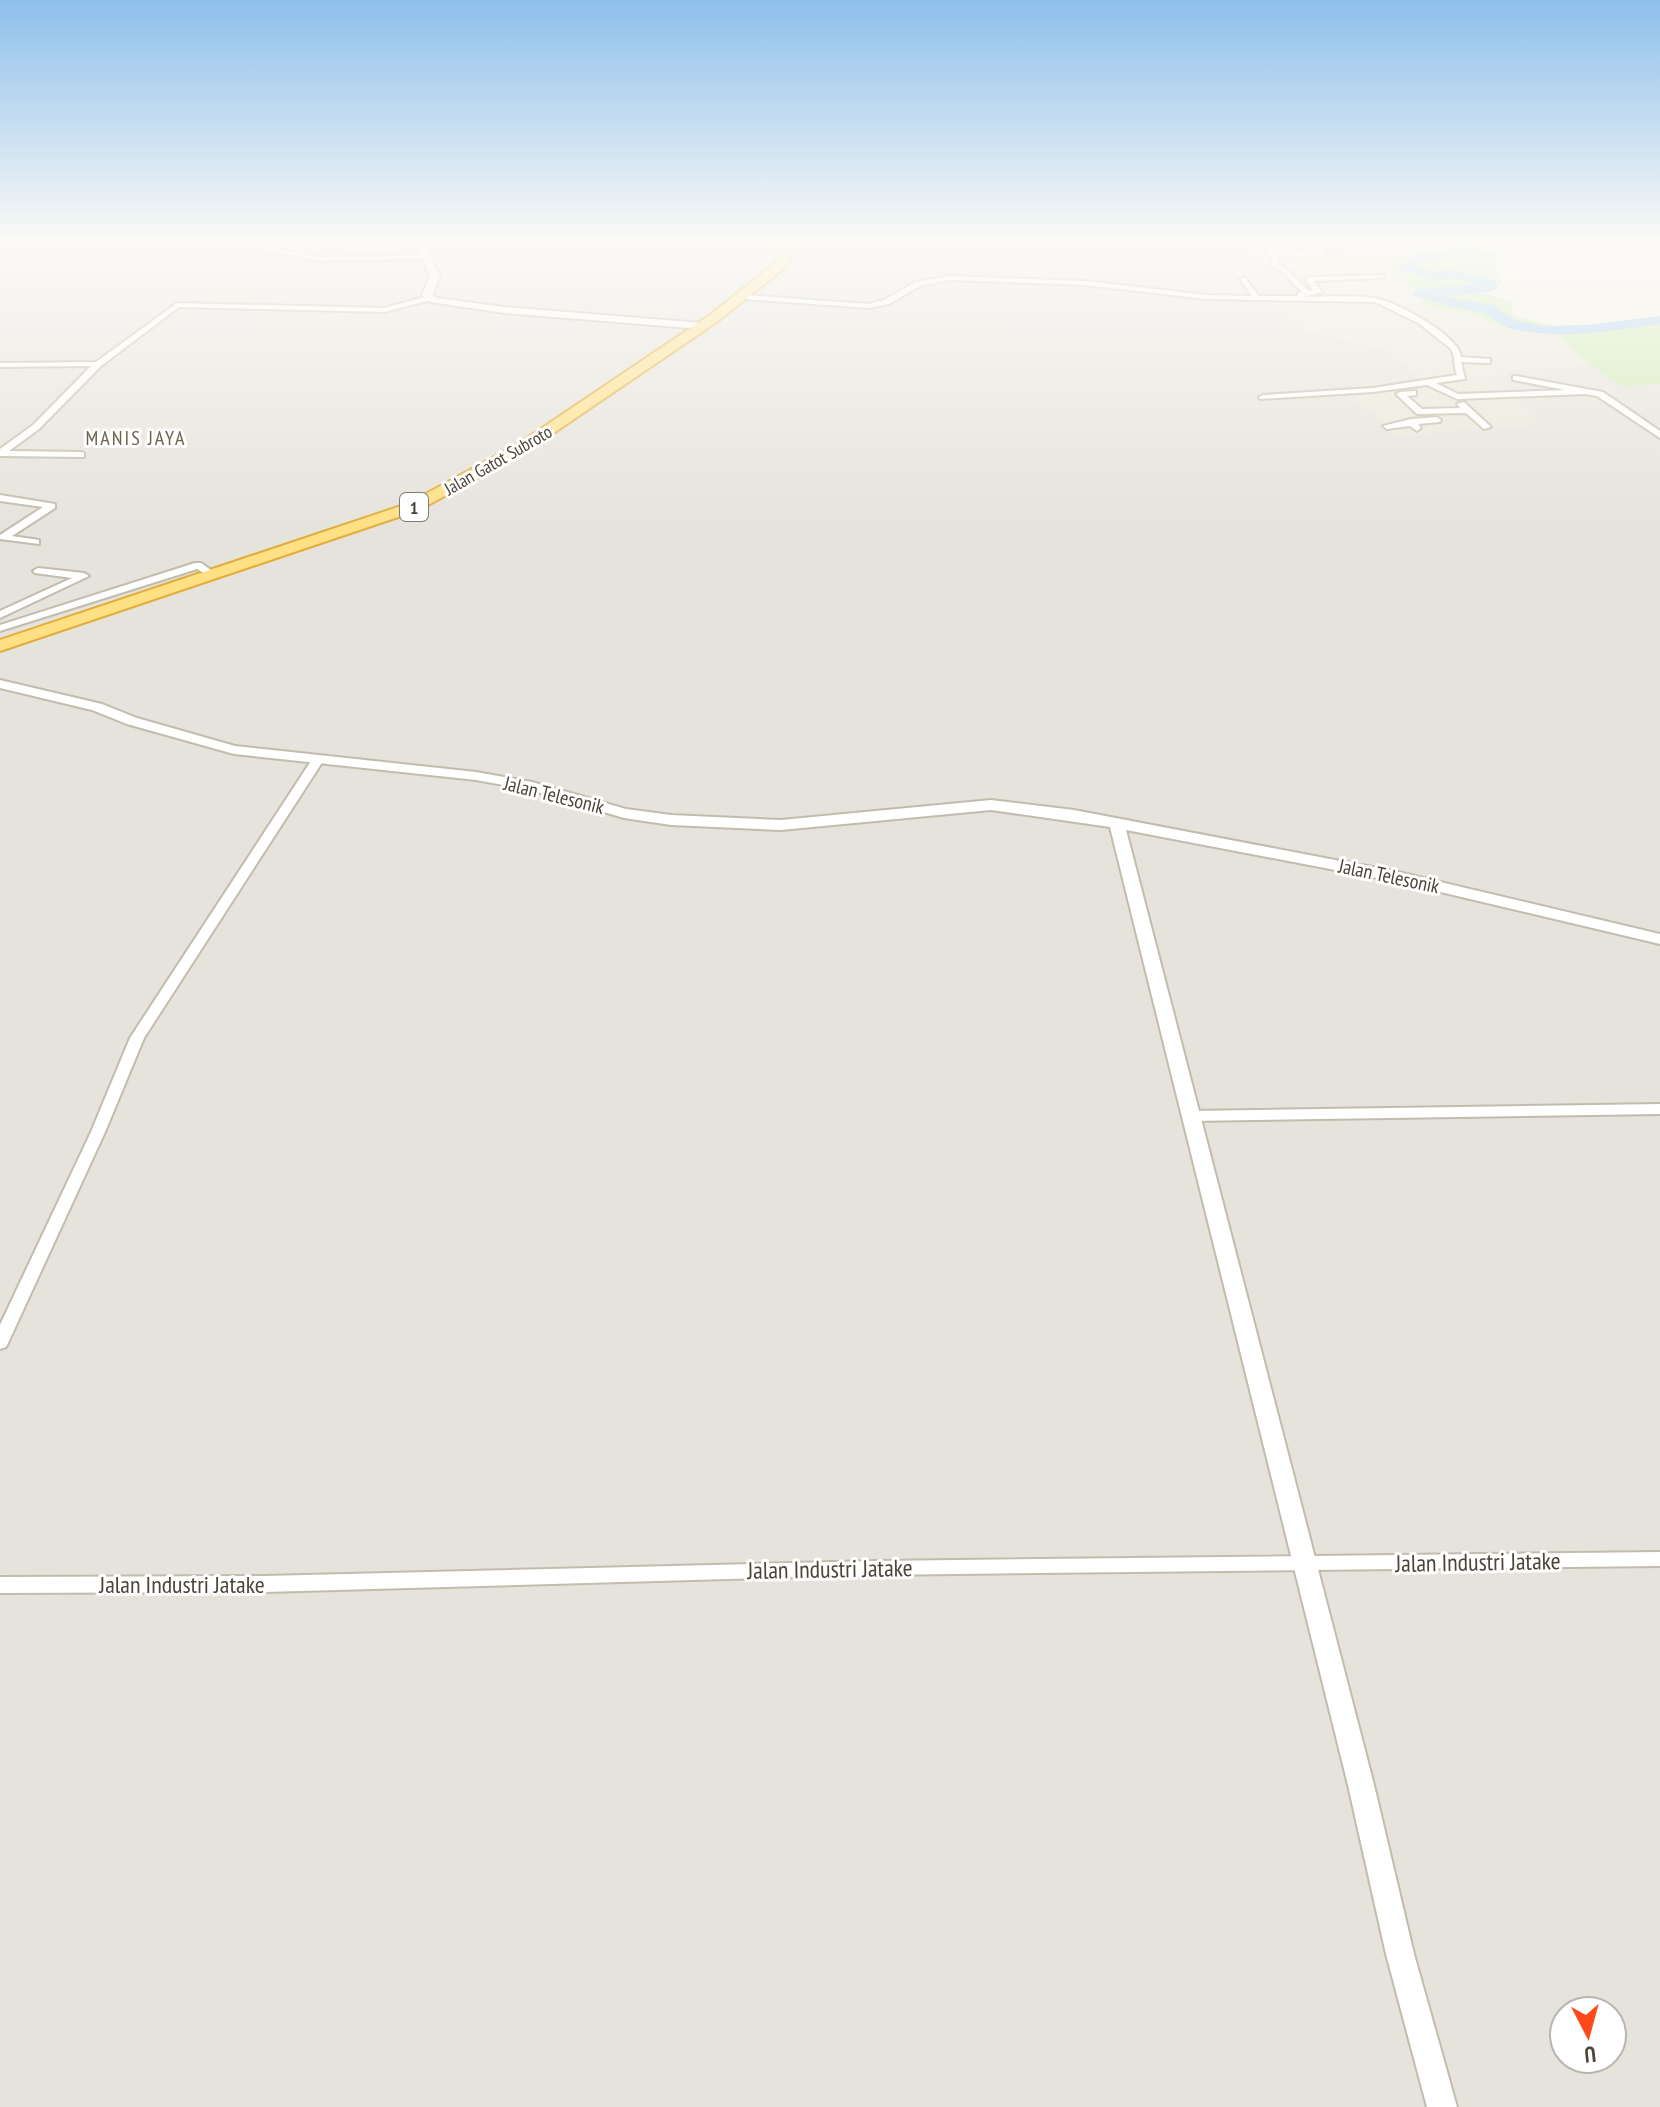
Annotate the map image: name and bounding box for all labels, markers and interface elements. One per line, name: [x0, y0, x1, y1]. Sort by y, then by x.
street label: Jalan Gatot Subroto: [439, 420, 556, 501]
district label: MANIS JAYA: [86, 425, 186, 451]
road number: 1: [400, 493, 428, 521]
street label: Jalan Telesonik: [500, 770, 607, 820]
street label: Jalan Telesonik: [1335, 852, 1442, 899]
street label: Jalan Industri Jatake: [1394, 1545, 1561, 1579]
street label: Jalan Industri Jatake: [746, 1552, 913, 1586]
street label: Jalan Industri Jatake: [98, 1569, 265, 1600]
north arrow: [1548, 1995, 1628, 2075]
text: U: [1583, 2040, 1597, 2069]

